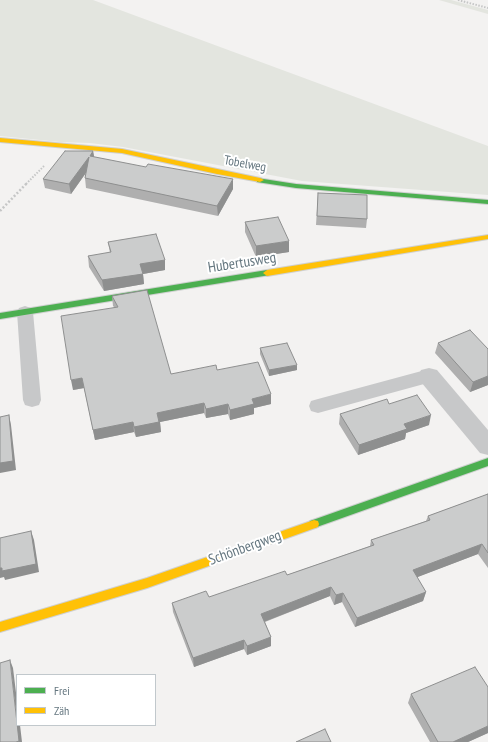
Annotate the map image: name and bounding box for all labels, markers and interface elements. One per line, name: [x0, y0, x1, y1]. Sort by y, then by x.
street label: Tobelweg: [223, 153, 267, 175]
street label: Hubertusweg: [207, 249, 277, 277]
street label: Schönbergweg: [206, 527, 284, 569]
legend: [16, 674, 156, 726]
text: Frei: [54, 683, 70, 698]
text: Zäh: [54, 703, 69, 718]

